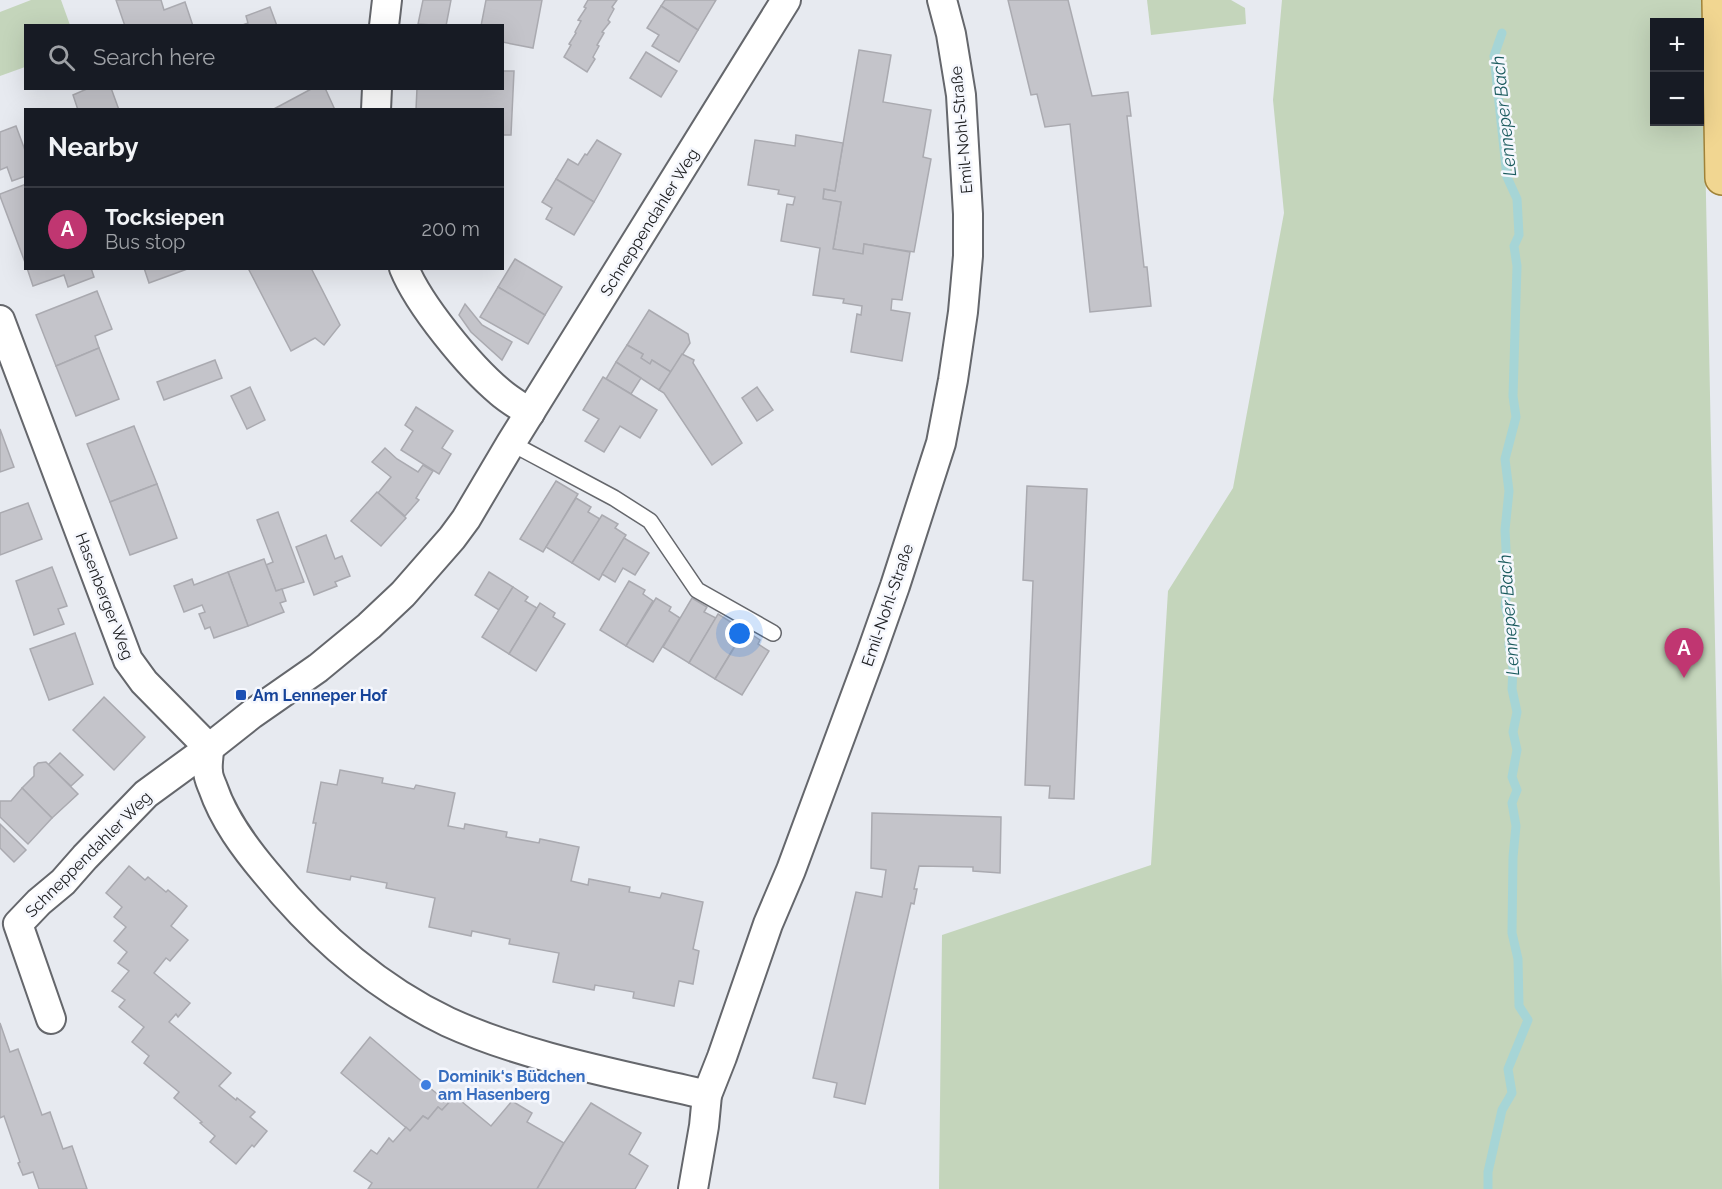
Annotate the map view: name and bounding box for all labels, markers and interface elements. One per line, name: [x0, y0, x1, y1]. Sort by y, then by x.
map controls: [1650, 18, 1704, 126]
button: +: [1650, 18, 1704, 72]
search box: [24, 24, 504, 90]
icon: search: [45, 41, 78, 74]
text: Search here: [93, 44, 215, 70]
water label: Lenneper Bach: [1487, 55, 1520, 178]
street label: Emil-Nohl-Straße: [946, 65, 977, 195]
button: −: [1650, 72, 1704, 126]
text: Nearby: [48, 132, 138, 162]
street label: Schneppendahler Weg: [596, 145, 703, 300]
text: Tocksiepen: [105, 204, 224, 230]
text: A: [61, 217, 74, 241]
text: 200 m: [422, 217, 480, 241]
text: Bus stop: [105, 230, 185, 254]
street label: Hasenberger Weg: [72, 530, 138, 662]
street label: Emil-Nohl-Straße: [858, 542, 917, 669]
water label: Lenneper Bach: [1494, 554, 1523, 676]
your location: [725, 619, 754, 648]
pin: A: [1664, 628, 1704, 678]
place label: Am Lenneper Hof: [253, 686, 388, 705]
marker: Am Lenneper Hof: [234, 688, 248, 702]
street label: Schneppendahler Weg: [21, 787, 155, 921]
place label: Dominik‘s Büdchen am Hasenberg: [438, 1067, 585, 1104]
marker: Dominik‘s Büdchen am Hasenberg: [419, 1078, 433, 1092]

